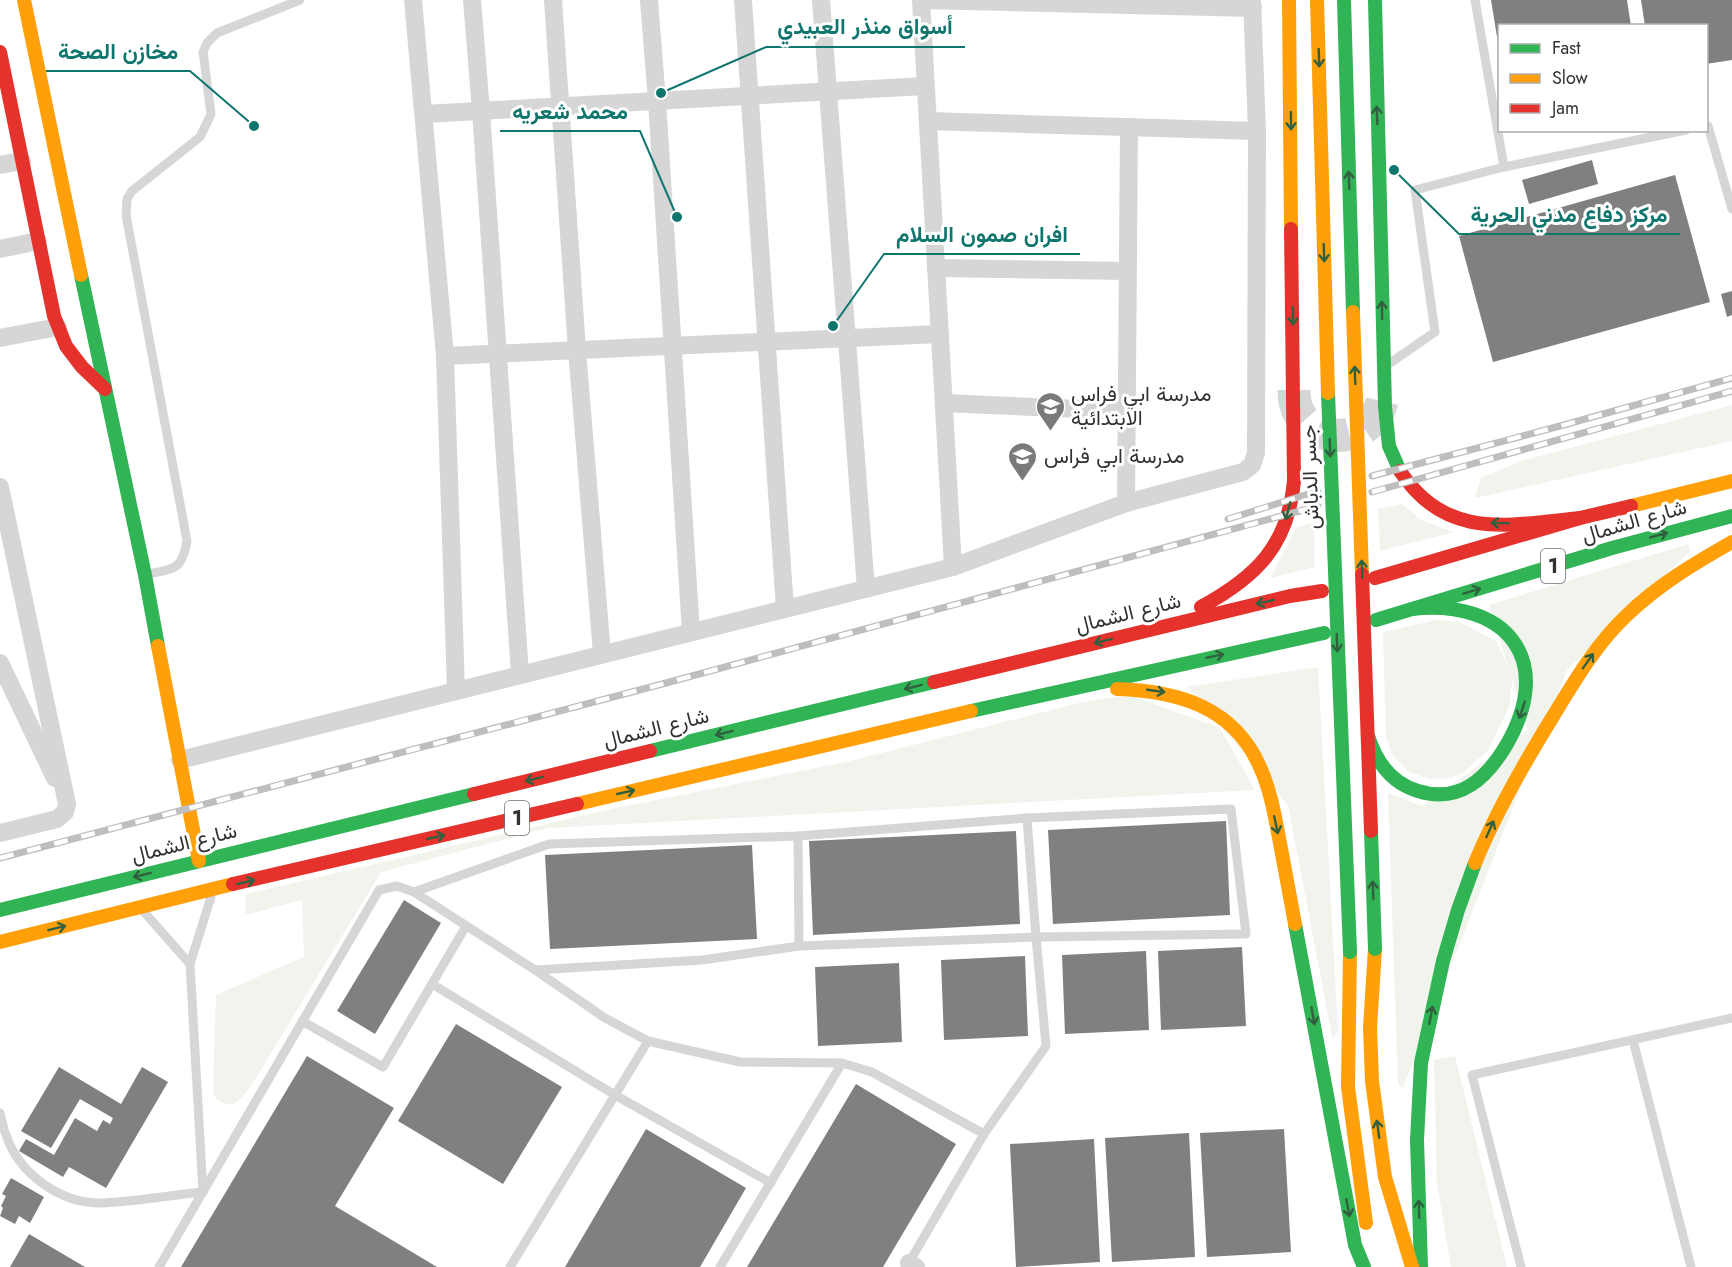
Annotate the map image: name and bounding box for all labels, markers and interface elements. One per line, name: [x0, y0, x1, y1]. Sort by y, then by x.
callout: أسواق منذر العبيدي: [766, 7, 965, 47]
text: أسواق منذر العبيدي: [777, 10, 953, 45]
legend: [1498, 24, 1708, 132]
callout: مخازن الصحة: [46, 31, 190, 71]
text: مخازن الصحة: [58, 35, 178, 67]
text: Fast: [1552, 35, 1581, 61]
one-way arrow: [1313, 48, 1324, 68]
text: Slow: [1552, 65, 1589, 91]
callout: محمد شعريه: [500, 91, 640, 131]
text: محمد شعريه: [512, 95, 628, 127]
text: Jam: [1550, 95, 1579, 121]
one-way arrow: [1372, 105, 1383, 125]
one-way arrow: [1285, 111, 1296, 131]
one-way arrow: [1343, 170, 1355, 190]
callout: مركز دفاع مدني الحرية: [1459, 194, 1680, 234]
text: مركز دفاع مدني الحرية: [1470, 198, 1668, 233]
callout: افران صمون السلام: [884, 214, 1080, 254]
text: افران صمون السلام: [896, 218, 1068, 250]
one-way arrow: [1319, 243, 1330, 263]
one-way arrow: [1376, 300, 1388, 320]
one-way arrow: [1287, 306, 1299, 326]
one-way arrow: [1349, 365, 1360, 385]
place label: مدرسة ابي فراس الابتدائية: [1071, 379, 1212, 433]
school or university icon: مدرسة ابي فراس الابتدائية: [1034, 390, 1066, 432]
street label: جسر الدباش: [1293, 424, 1327, 530]
one-way arrow: [1325, 438, 1336, 458]
school or university icon: مدرسة ابي فراس: [1007, 440, 1039, 482]
place label: مدرسة ابي فراس: [1044, 441, 1185, 473]
street label: شارع الشمال: [1578, 492, 1690, 550]
one-way arrow: [1282, 501, 1294, 520]
one-way arrow: [1491, 517, 1511, 529]
one-way arrow: [1649, 529, 1668, 540]
road number: 1: [1541, 549, 1565, 583]
one-way arrow: [1356, 560, 1367, 580]
one-way arrow: [1462, 584, 1481, 595]
street label: شارع الشمال: [1072, 585, 1184, 641]
one-way arrow: [1256, 597, 1275, 609]
one-way arrow: [1332, 633, 1343, 653]
one-way arrow: [1093, 636, 1113, 647]
one-way arrow: [1205, 650, 1224, 662]
one-way arrow: [1582, 654, 1594, 670]
one-way arrow: [904, 682, 923, 694]
one-way arrow: [1145, 686, 1165, 697]
street label: شارع الشمال: [600, 700, 712, 756]
one-way arrow: [1516, 700, 1527, 719]
one-way arrow: [715, 728, 734, 740]
one-way arrow: [525, 774, 544, 786]
one-way arrow: [616, 786, 635, 798]
road number: 1: [505, 801, 529, 835]
one-way arrow: [1271, 814, 1282, 834]
street label: شارع الشمال: [128, 815, 240, 871]
one-way arrow: [1485, 821, 1496, 839]
one-way arrow: [426, 831, 445, 842]
one-way arrow: [133, 870, 152, 882]
one-way arrow: [236, 875, 255, 887]
one-way arrow: [1368, 881, 1379, 901]
one-way arrow: [47, 922, 66, 934]
one-way arrow: [1426, 1005, 1437, 1025]
one-way arrow: [1307, 1006, 1318, 1026]
one-way arrow: [1373, 1120, 1384, 1139]
one-way arrow: [1343, 1198, 1354, 1217]
one-way arrow: [1413, 1199, 1425, 1219]

